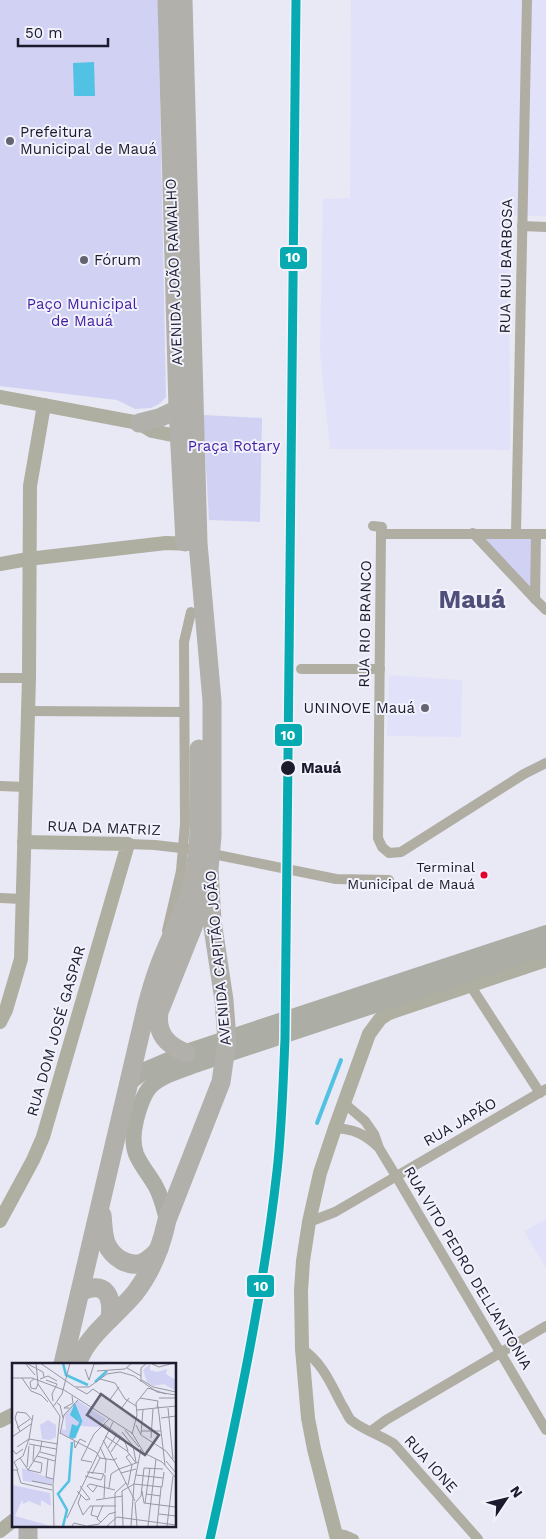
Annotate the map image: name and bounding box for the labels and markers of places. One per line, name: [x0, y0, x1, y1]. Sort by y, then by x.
place label: Prefeitura Municipal de Mauá: [20, 123, 157, 158]
marker: Prefeitura Municipal de Mauá: [4, 135, 16, 147]
place label: Fórum: [94, 251, 141, 269]
marker: Fórum: [78, 254, 90, 266]
place label: UNINOVE Mauá: [304, 699, 416, 717]
marker: UNINOVE Mauá: [419, 702, 431, 714]
marker: Mauá: [279, 759, 297, 777]
place label: Mauá: [301, 759, 342, 777]
place label: Terminal Municipal de Mauá: [347, 859, 476, 892]
marker: Terminal Municipal de Mauá: [479, 870, 489, 880]

